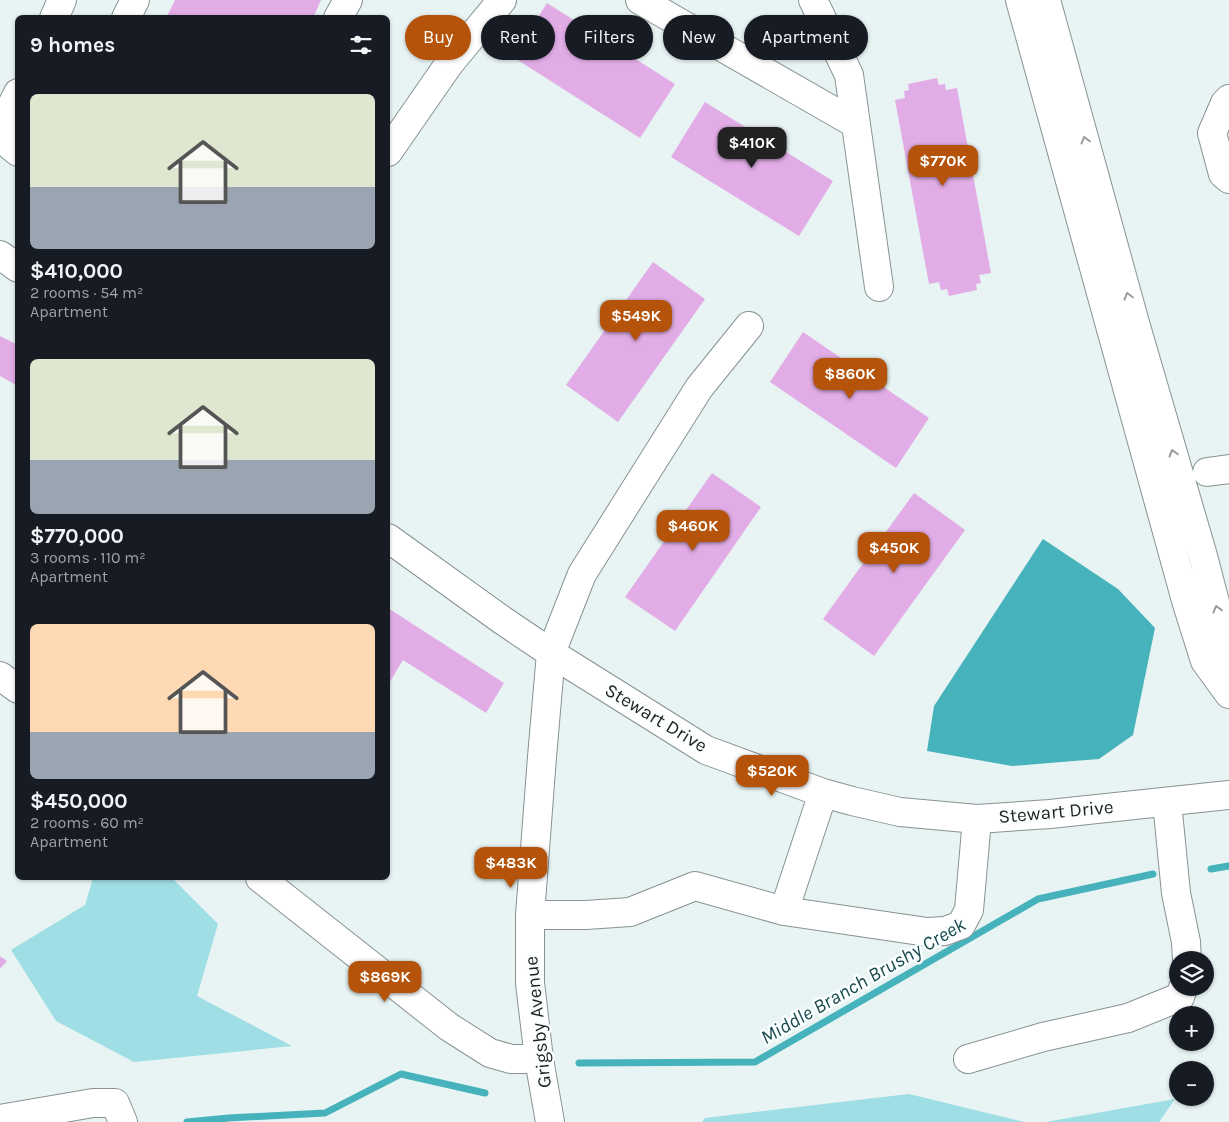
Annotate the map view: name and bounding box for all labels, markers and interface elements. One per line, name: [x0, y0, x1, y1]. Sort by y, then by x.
chip: Buy: [405, 15, 471, 60]
chip: Rent: [481, 15, 555, 60]
chip: Filters: [565, 15, 653, 60]
chip: New: [663, 15, 734, 60]
chip: Apartment: [744, 15, 868, 60]
icon: filters: [347, 31, 375, 59]
text: 9 homes: [30, 33, 115, 57]
pin: $410K: [717, 126, 787, 169]
icon: home: [158, 127, 248, 217]
text: $410K: [729, 133, 775, 152]
one-way arrow: [1080, 135, 1091, 144]
pin: $770K: [908, 144, 978, 187]
text: $770K: [919, 151, 967, 170]
text: $410,000: [30, 259, 123, 283]
text: 2 rooms · 54 m²: [30, 283, 143, 302]
one-way arrow: [1124, 293, 1134, 301]
pin: $549K: [601, 300, 671, 342]
text: Apartment: [30, 302, 108, 321]
text: $549K: [611, 306, 661, 325]
pin: $860K: [815, 358, 885, 400]
text: $860K: [824, 364, 876, 383]
icon: home: [158, 392, 248, 482]
one-way arrow: [1168, 448, 1179, 457]
pin: $460K: [658, 510, 728, 552]
text: $460K: [668, 516, 718, 535]
text: $770,000: [30, 524, 124, 548]
pin: $450K: [859, 532, 929, 574]
text: $450K: [869, 538, 919, 557]
text: 3 rooms · 110 m²: [30, 548, 146, 567]
text: Apartment: [30, 567, 108, 586]
one-way arrow: [1212, 604, 1223, 613]
icon: home: [158, 657, 248, 747]
street label: Stewart Drive: [601, 679, 711, 757]
pin: $520K: [737, 754, 807, 797]
text: $520K: [747, 761, 797, 780]
text: $450,000: [30, 789, 128, 813]
street label: Stewart Drive: [998, 796, 1114, 828]
text: 2 rooms · 60 m²: [30, 813, 144, 832]
text: Apartment: [30, 832, 108, 851]
pin: $483K: [476, 846, 546, 889]
text: $483K: [485, 853, 537, 872]
water label: Middle Branch Brushy Creek: [756, 912, 970, 1049]
map controls: [1169, 951, 1214, 1106]
button: layers: [1169, 951, 1214, 996]
street label: Grigsby Avenue: [520, 955, 556, 1089]
pin: $869K: [350, 960, 420, 1003]
text: $869K: [359, 967, 411, 986]
button: +: [1169, 1006, 1214, 1051]
button: −: [1169, 1061, 1214, 1106]

